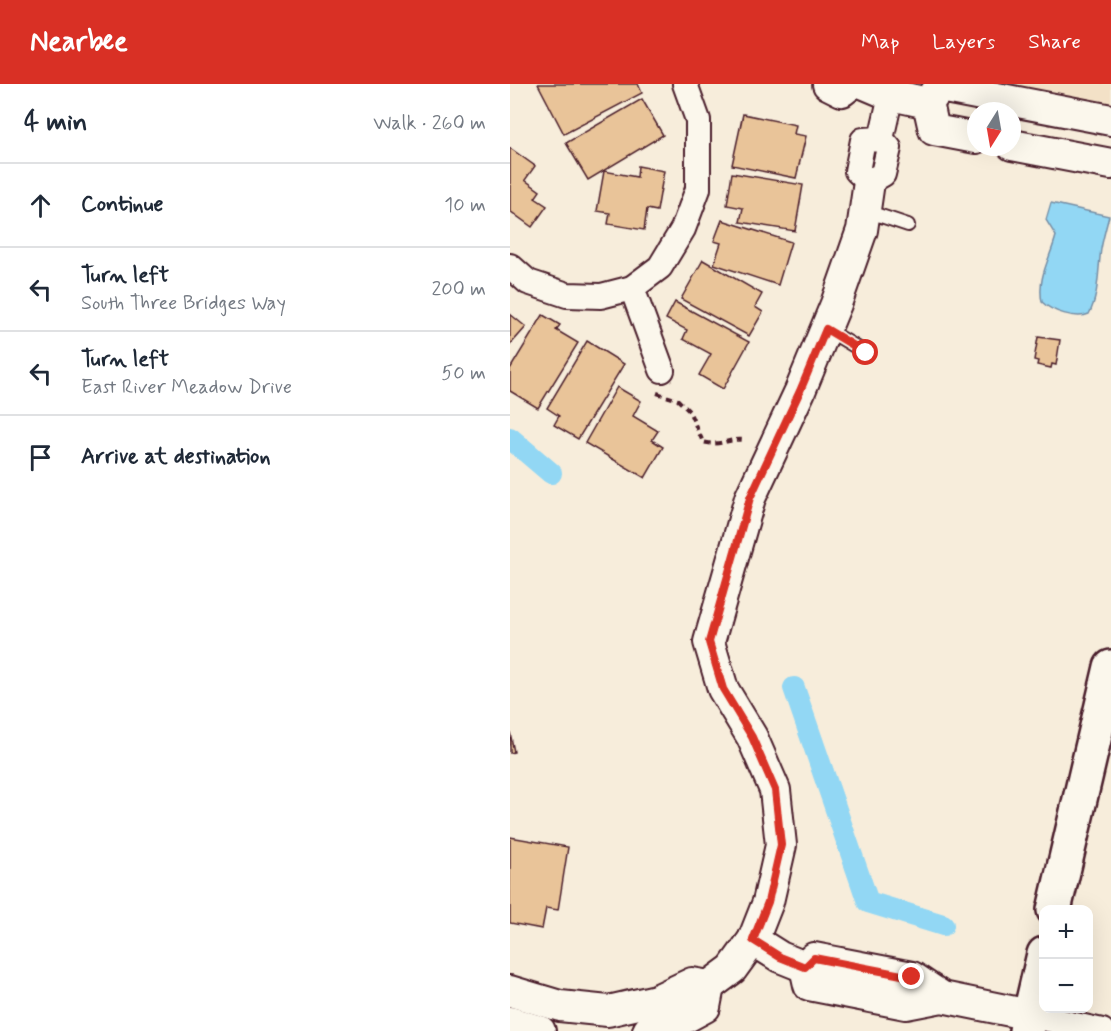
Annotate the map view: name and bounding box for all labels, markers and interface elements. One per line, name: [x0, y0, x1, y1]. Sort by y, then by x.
text: Nearbee: [30, 24, 128, 61]
text: Map: [861, 28, 899, 56]
text: Layers: [932, 28, 995, 56]
text: Share: [1028, 28, 1081, 56]
north arrow: [967, 102, 1021, 156]
text: 4 min: [24, 106, 87, 140]
text: Walk · 260 m: [373, 110, 486, 137]
icon: ahead: [24, 189, 57, 222]
text: Continue: [81, 191, 163, 219]
text: 10 m: [444, 192, 486, 219]
text: Turn left: [81, 262, 169, 290]
icon: left: [24, 273, 57, 306]
text: 200 m: [431, 276, 486, 303]
text: South Three Bridges Way: [81, 290, 286, 317]
route start: [852, 339, 878, 365]
text: Turn left: [81, 346, 169, 374]
icon: left: [24, 357, 57, 390]
text: 50 m: [441, 360, 486, 387]
text: East River Meadow Drive: [81, 374, 292, 401]
icon: arrive: [24, 441, 57, 474]
text: Arrive at destination: [81, 443, 271, 471]
map controls: [1039, 905, 1093, 1013]
button: +: [1039, 905, 1093, 959]
button: −: [1039, 959, 1093, 1013]
route end: [898, 963, 924, 989]

